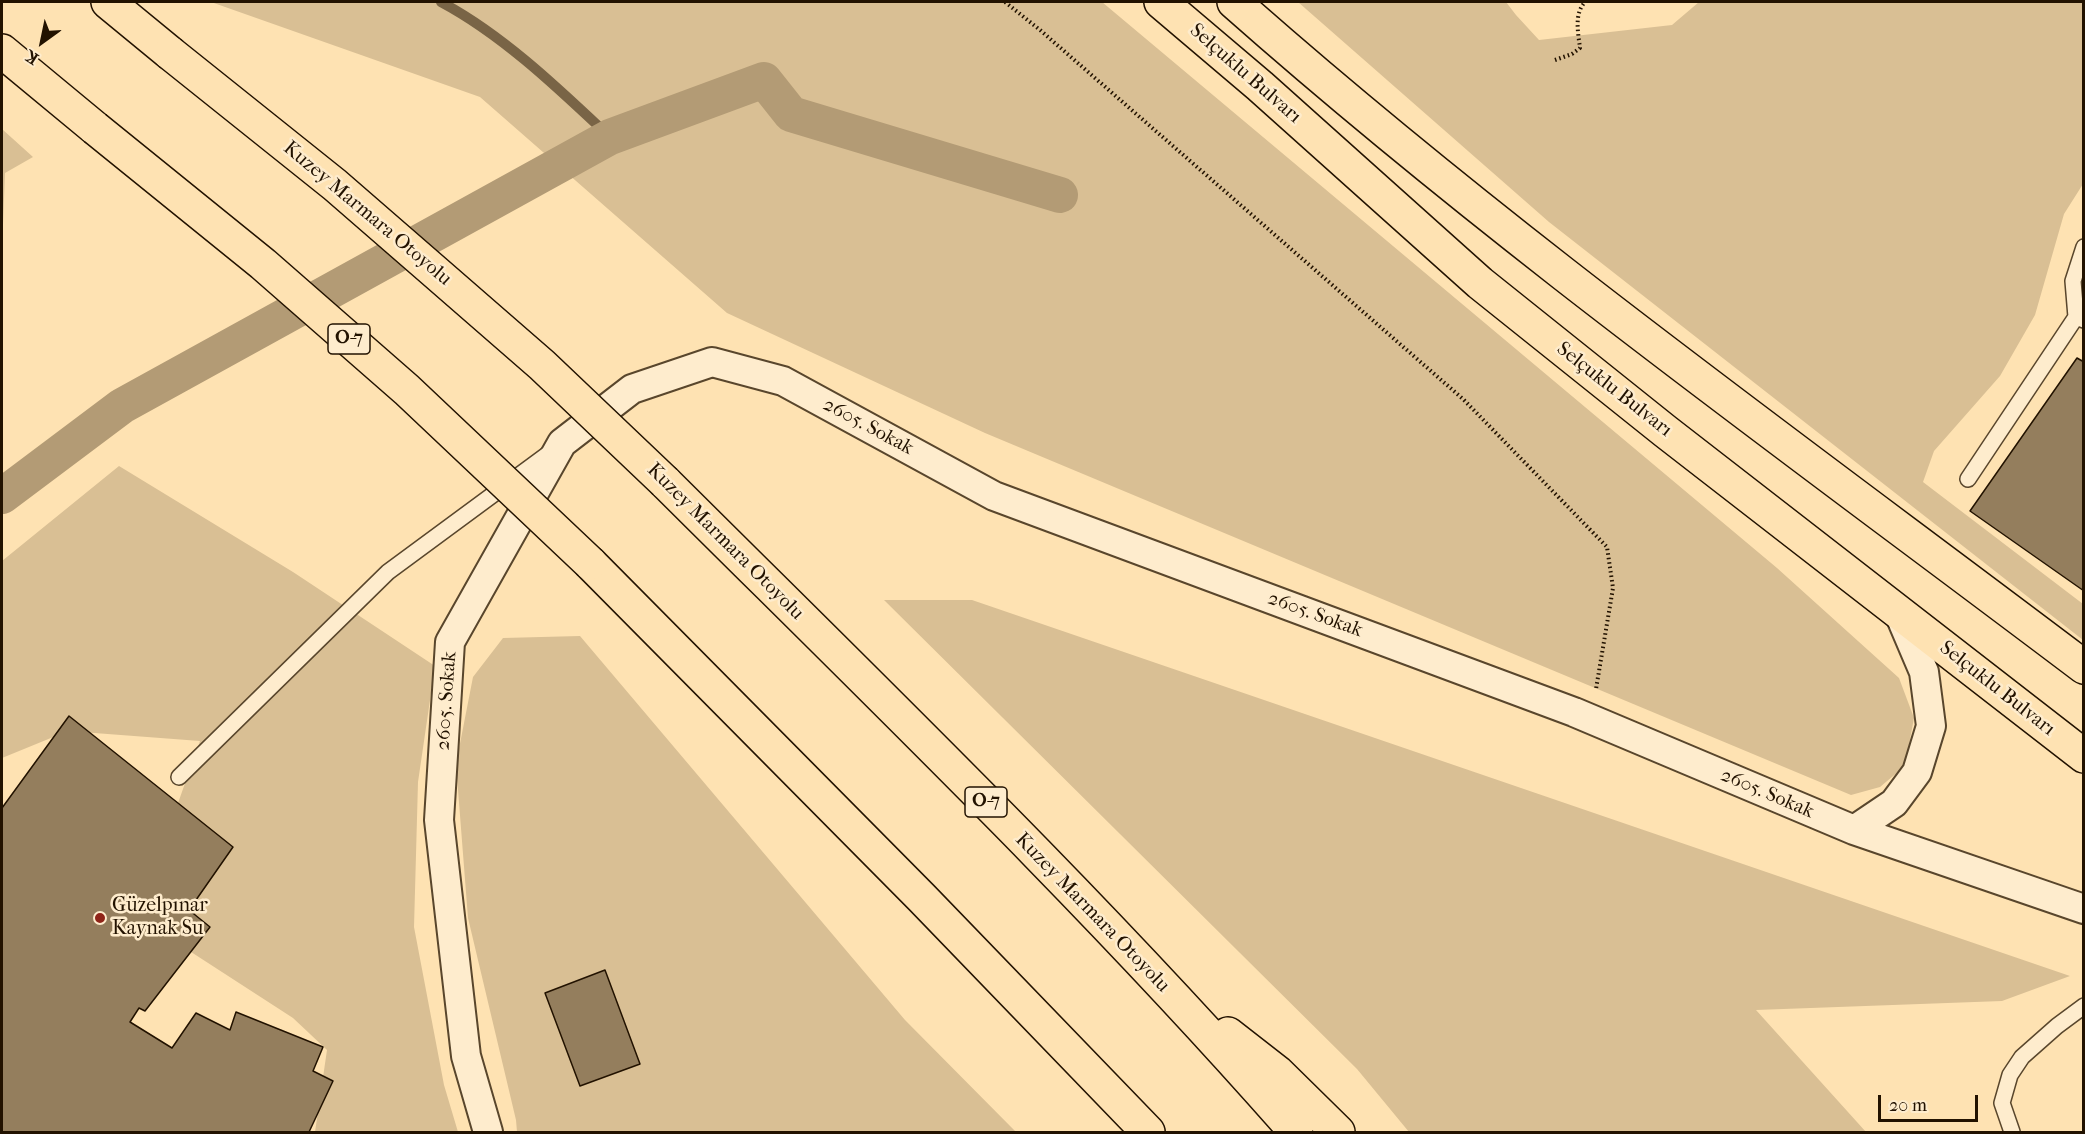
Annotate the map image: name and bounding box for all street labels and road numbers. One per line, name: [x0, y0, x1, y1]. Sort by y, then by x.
street label: Selçuklu Bulvarı: [1184, 19, 1306, 129]
street label: Kuzey Marmara Otoyolu: [278, 137, 456, 291]
road number: O-7: [328, 324, 370, 354]
street label: Selçuklu Bulvarı: [1551, 337, 1677, 443]
street label: 2605. Sokak: [819, 393, 917, 461]
street label: Kuzey Marmara Otoyolu: [641, 458, 809, 626]
street label: 2605. Sokak: [1264, 587, 1366, 643]
street label: Selçuklu Bulvarı: [1934, 636, 2060, 742]
street label: 2605. Sokak: [432, 651, 462, 751]
street label: 2605. Sokak: [1717, 764, 1817, 824]
road number: O-7: [965, 787, 1007, 817]
street label: Kuzey Marmara Otoyolu: [1010, 828, 1174, 998]

